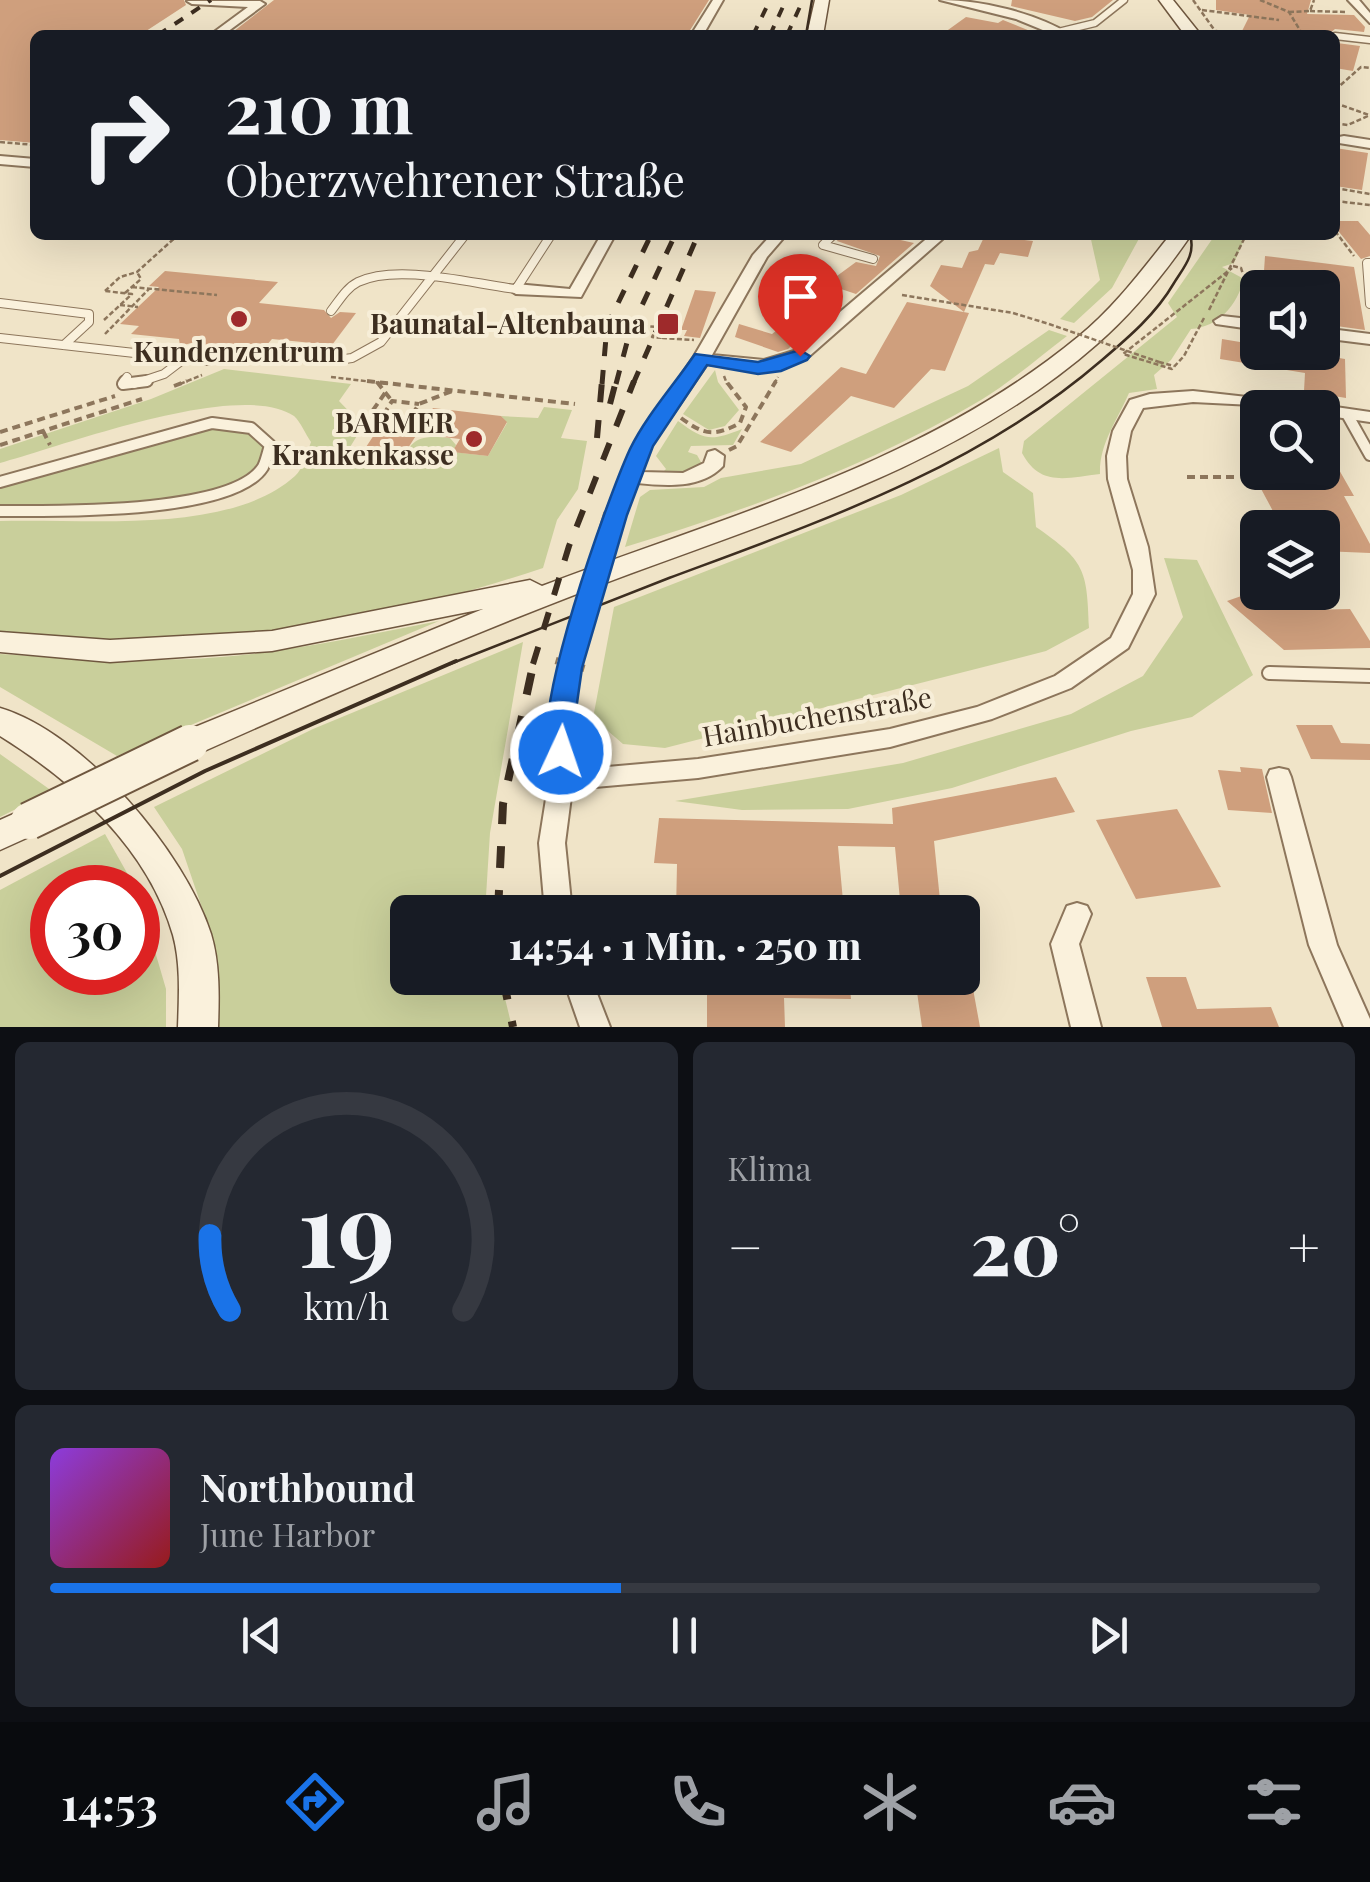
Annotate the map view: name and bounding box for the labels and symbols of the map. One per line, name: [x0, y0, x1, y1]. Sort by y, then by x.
pin: [758, 254, 843, 357]
place label: Baunatal-Altenbauna: [370, 304, 646, 341]
marker: Kundenzentrum: [228, 308, 250, 330]
marker: Baunatal-Altenbauna: [655, 311, 681, 337]
place label: Kundenzentrum: [133, 332, 345, 369]
place label: BARMER Krankenkasse: [272, 403, 455, 472]
marker: BARMER Krankenkasse: [463, 428, 485, 450]
street label: Hainbuchenstraße: [699, 677, 934, 754]
position arrow: [509, 700, 613, 804]
speed limit sign: 30: [30, 865, 160, 995]

